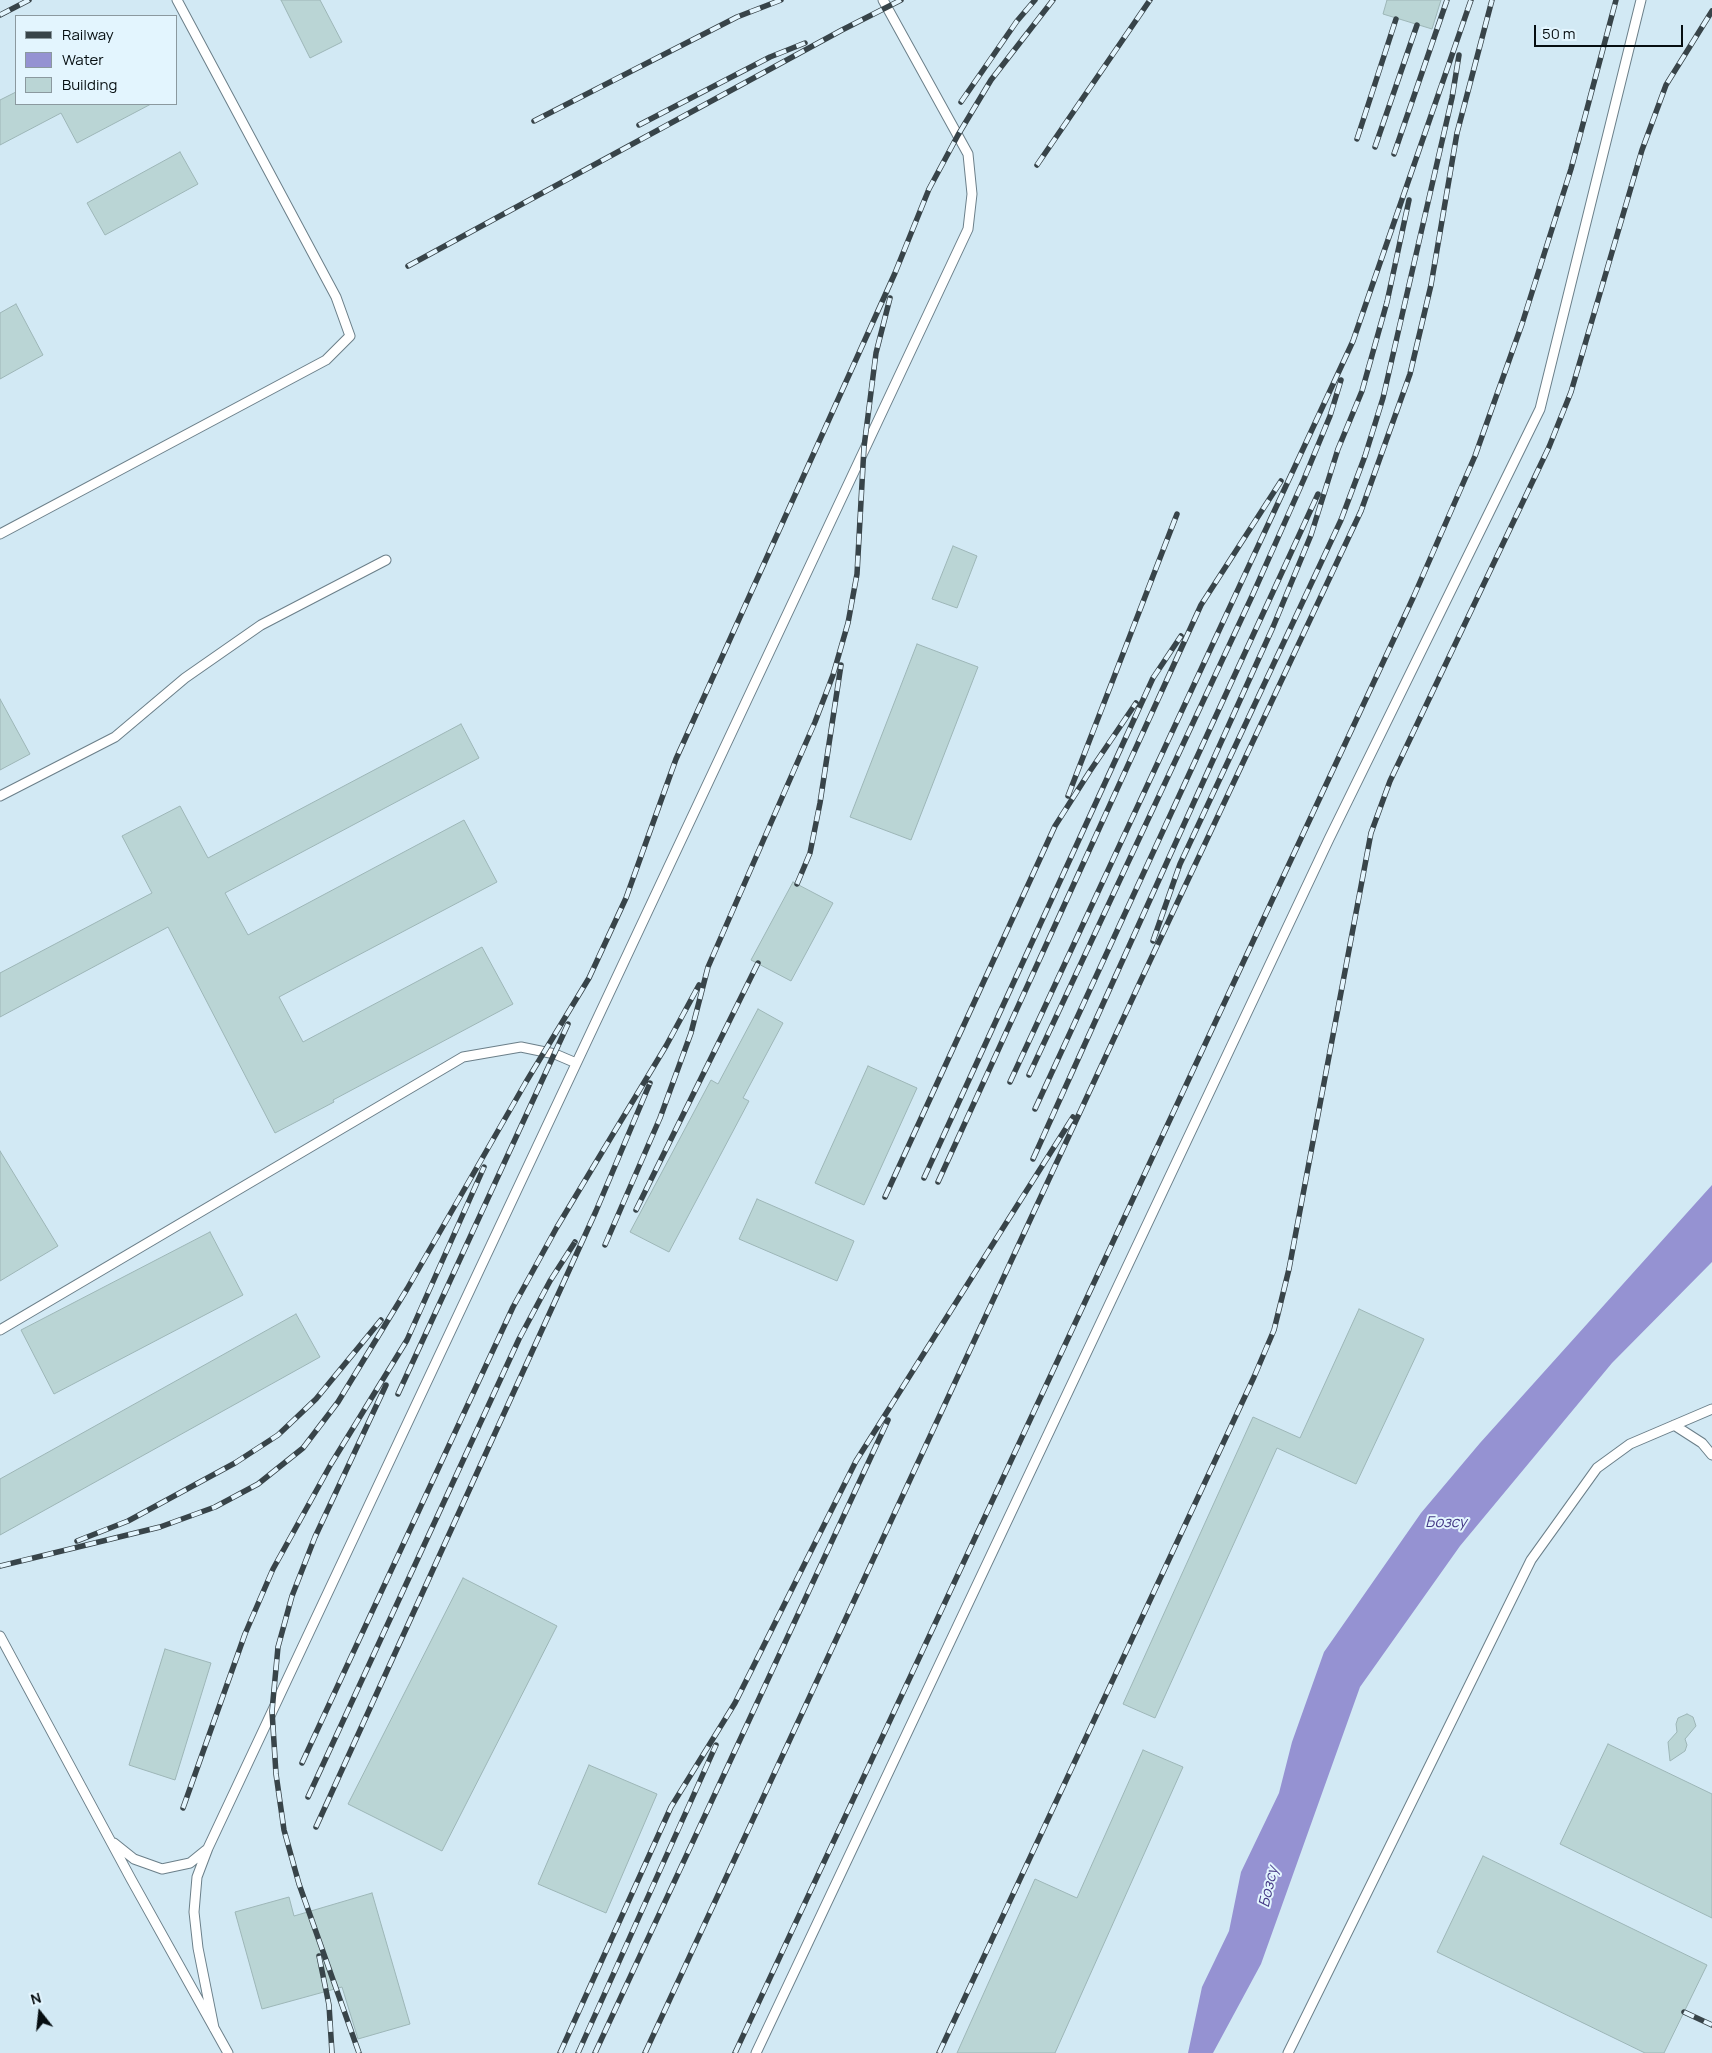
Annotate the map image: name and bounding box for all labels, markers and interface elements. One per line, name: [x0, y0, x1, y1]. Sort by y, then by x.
legend: [15, 15, 178, 105]
scale bar: [1537, 15, 1686, 47]
text: 50 m: [1542, 23, 1576, 44]
text: Railway: [62, 24, 114, 45]
text: Water: [62, 49, 104, 70]
text: Building: [62, 74, 117, 95]
water label: Бозсу: [1425, 1514, 1467, 1532]
water label: Бозсу: [1256, 1865, 1282, 1909]
north arrow: [15, 1988, 65, 2038]
text: N: [28, 1988, 43, 2009]

